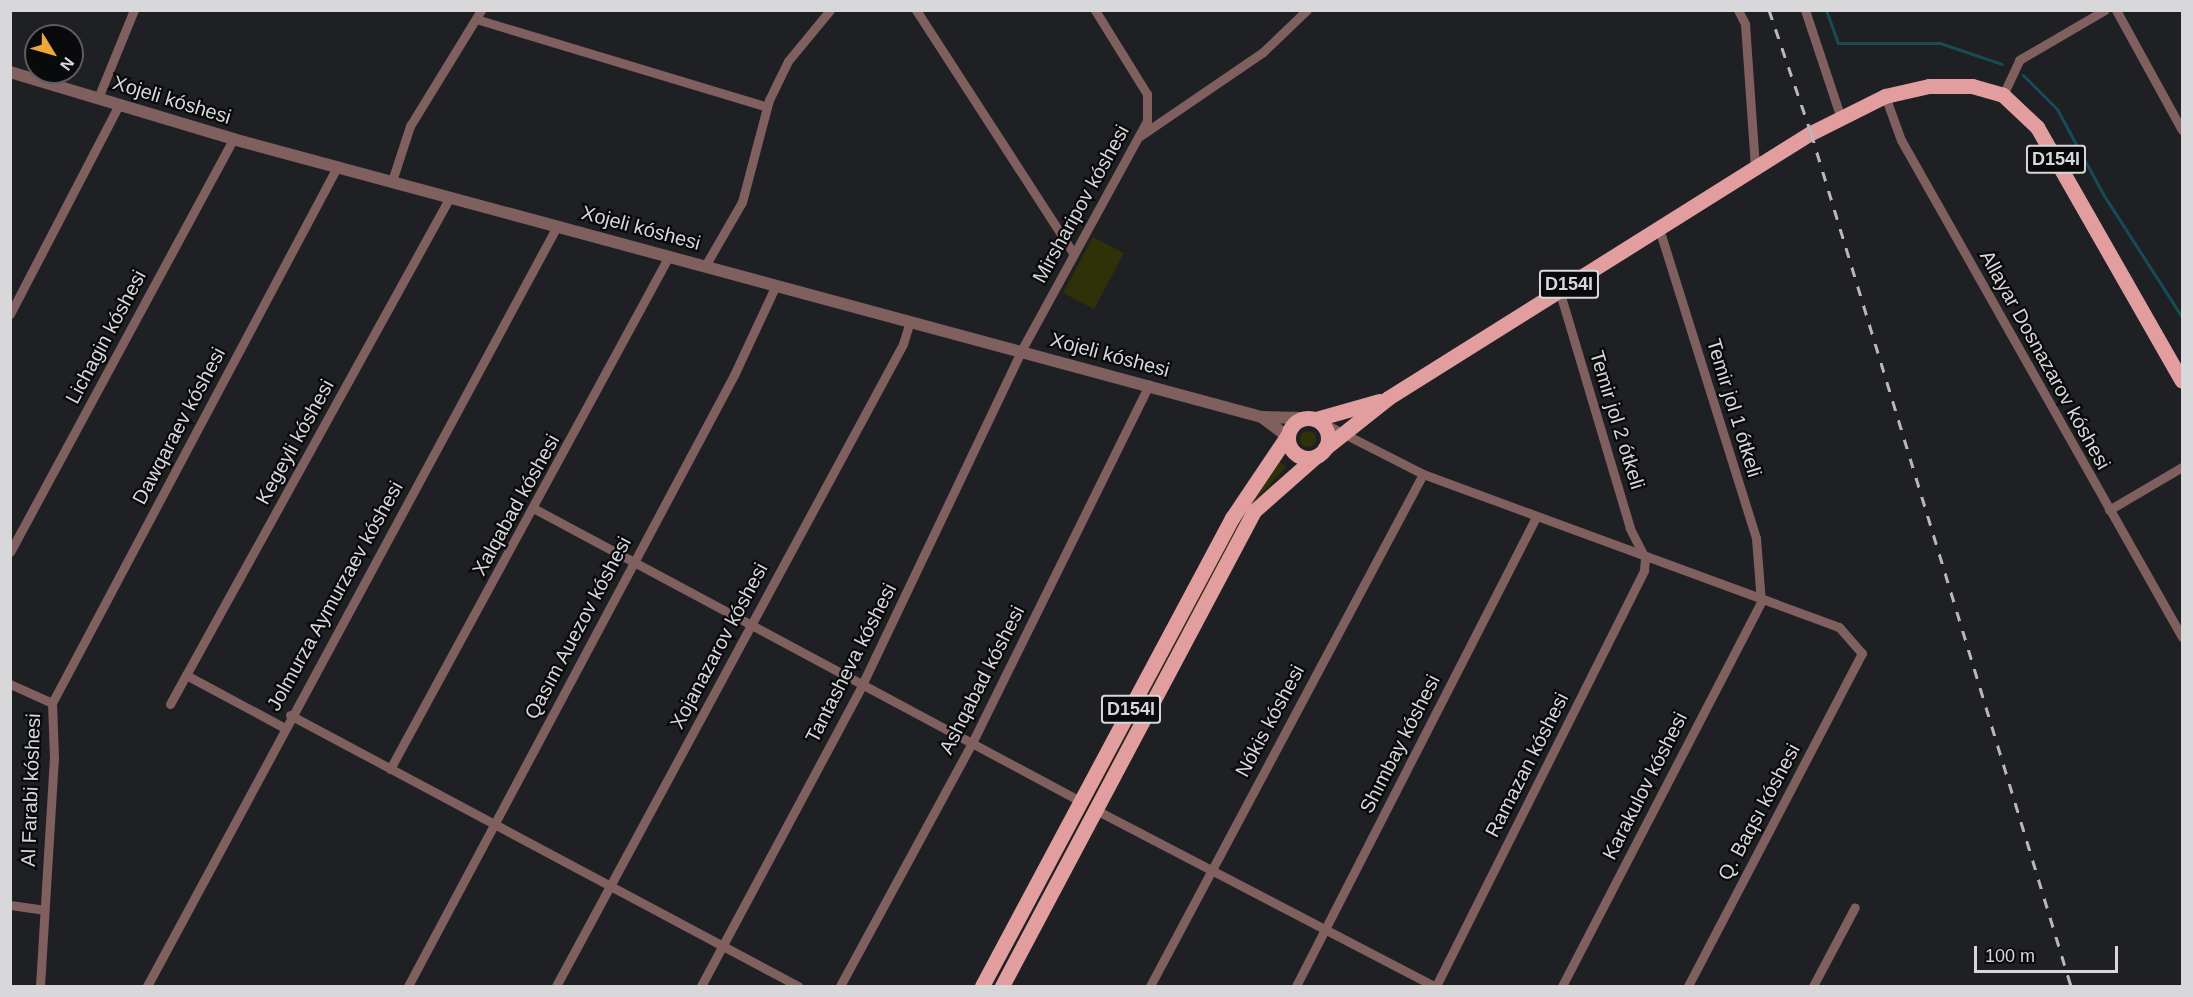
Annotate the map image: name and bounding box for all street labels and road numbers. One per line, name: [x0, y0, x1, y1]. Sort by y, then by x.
street label: Xojeli kóshesi: [110, 71, 234, 129]
street label: Mirsharipov kóshesi: [1028, 121, 1134, 287]
road number: D154l: [2024, 144, 2088, 174]
street label: Xojeli kóshesi: [579, 201, 703, 255]
street label: Allayar Dosnazarov kóshesi: [1975, 246, 2115, 474]
street label: Lichagin kóshesi: [61, 266, 151, 408]
road number: D154l: [1538, 269, 1600, 299]
street label: Xojeli kóshesi: [1048, 328, 1172, 382]
street label: Temir jol 1 ótkeli: [1702, 336, 1766, 480]
street label: Dawqaraev kóshesi: [127, 343, 231, 509]
street label: Temir jol 2 ótkeli: [1585, 348, 1649, 492]
street label: Kegeyli kóshesi: [251, 375, 339, 509]
street label: Xalqabad kóshesi: [467, 430, 565, 580]
street label: Jolmurza Aymurzaev kóshesi: [262, 477, 408, 715]
street label: Qasım Auezov kóshesi: [519, 532, 637, 724]
street label: Xojanazarov kóshesi: [665, 559, 773, 733]
street label: Tantasheva kóshesi: [800, 579, 902, 747]
street label: Ashqabad kóshesi: [934, 602, 1030, 758]
street label: Nókis kóshesi: [1230, 661, 1310, 781]
street label: Shımbay kóshesi: [1355, 671, 1445, 817]
street label: Ramazan kóshesi: [1480, 689, 1574, 841]
road number: D154l: [1100, 694, 1162, 724]
street label: Karakulov kóshesi: [1597, 708, 1693, 864]
street label: Al Farabi kóshesi: [16, 713, 46, 867]
street label: Q. Baqsı kóshesi: [1713, 740, 1805, 884]

